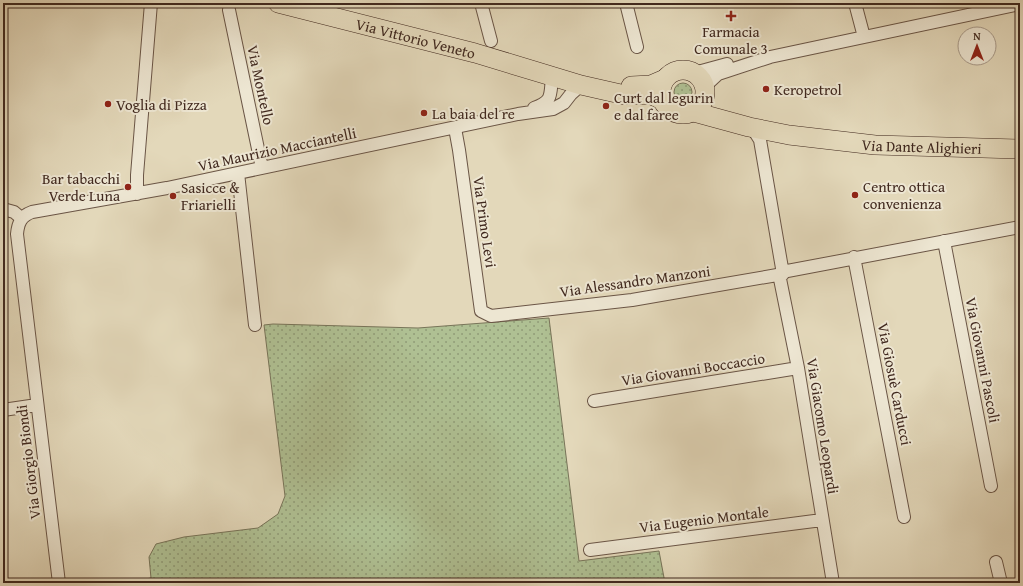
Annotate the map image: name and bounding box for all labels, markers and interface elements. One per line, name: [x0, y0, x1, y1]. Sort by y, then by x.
marker: Farmacia Comunale 3: [726, 11, 736, 21]
street label: Via Vittorio Veneto: [354, 13, 478, 63]
place label: Farmacia Comunale 3: [694, 21, 768, 59]
north arrow: [957, 26, 997, 66]
text: N: [973, 28, 981, 44]
street label: Via Montello: [242, 43, 280, 127]
place label: Keropetrol: [774, 79, 842, 100]
marker: Keropetrol: [761, 84, 771, 94]
place label: Curt dal legurin e dal faree: [614, 87, 714, 125]
place label: Voglia di Pizza: [116, 94, 207, 115]
marker: Voglia di Pizza: [103, 99, 113, 109]
marker: Curt dal legurin e dal faree: [601, 101, 611, 111]
place label: La baia del re: [432, 103, 515, 124]
marker: La baia del re: [419, 108, 429, 118]
street label: Via Maurizio Macciantelli: [196, 122, 358, 176]
street label: Via Dante Alighieri: [861, 133, 982, 158]
place label: Bar tabacchi Verde Luna: [42, 168, 120, 206]
street label: Via Primo Levi: [468, 175, 502, 269]
place label: Centro ottica convenienza: [863, 176, 945, 214]
place label: Sasicce & Friarielli: [181, 177, 240, 215]
marker: Bar tabacchi Verde Luna: [123, 182, 133, 192]
marker: Centro ottica convenienza: [850, 190, 860, 200]
marker: Sasicce & Friarielli: [168, 191, 178, 201]
street label: Via Alessandro Manzoni: [558, 260, 712, 302]
street label: Via Giovanni Pascoli: [961, 296, 1005, 424]
street label: Via Giosuè Carducci: [873, 321, 917, 447]
street label: Via Giovanni Boccaccio: [620, 347, 767, 391]
street label: Via Giacomo Leopardi: [802, 356, 844, 496]
street label: Via Giorgio Biondi: [11, 404, 45, 520]
street label: Via Eugenio Montale: [638, 501, 770, 537]

